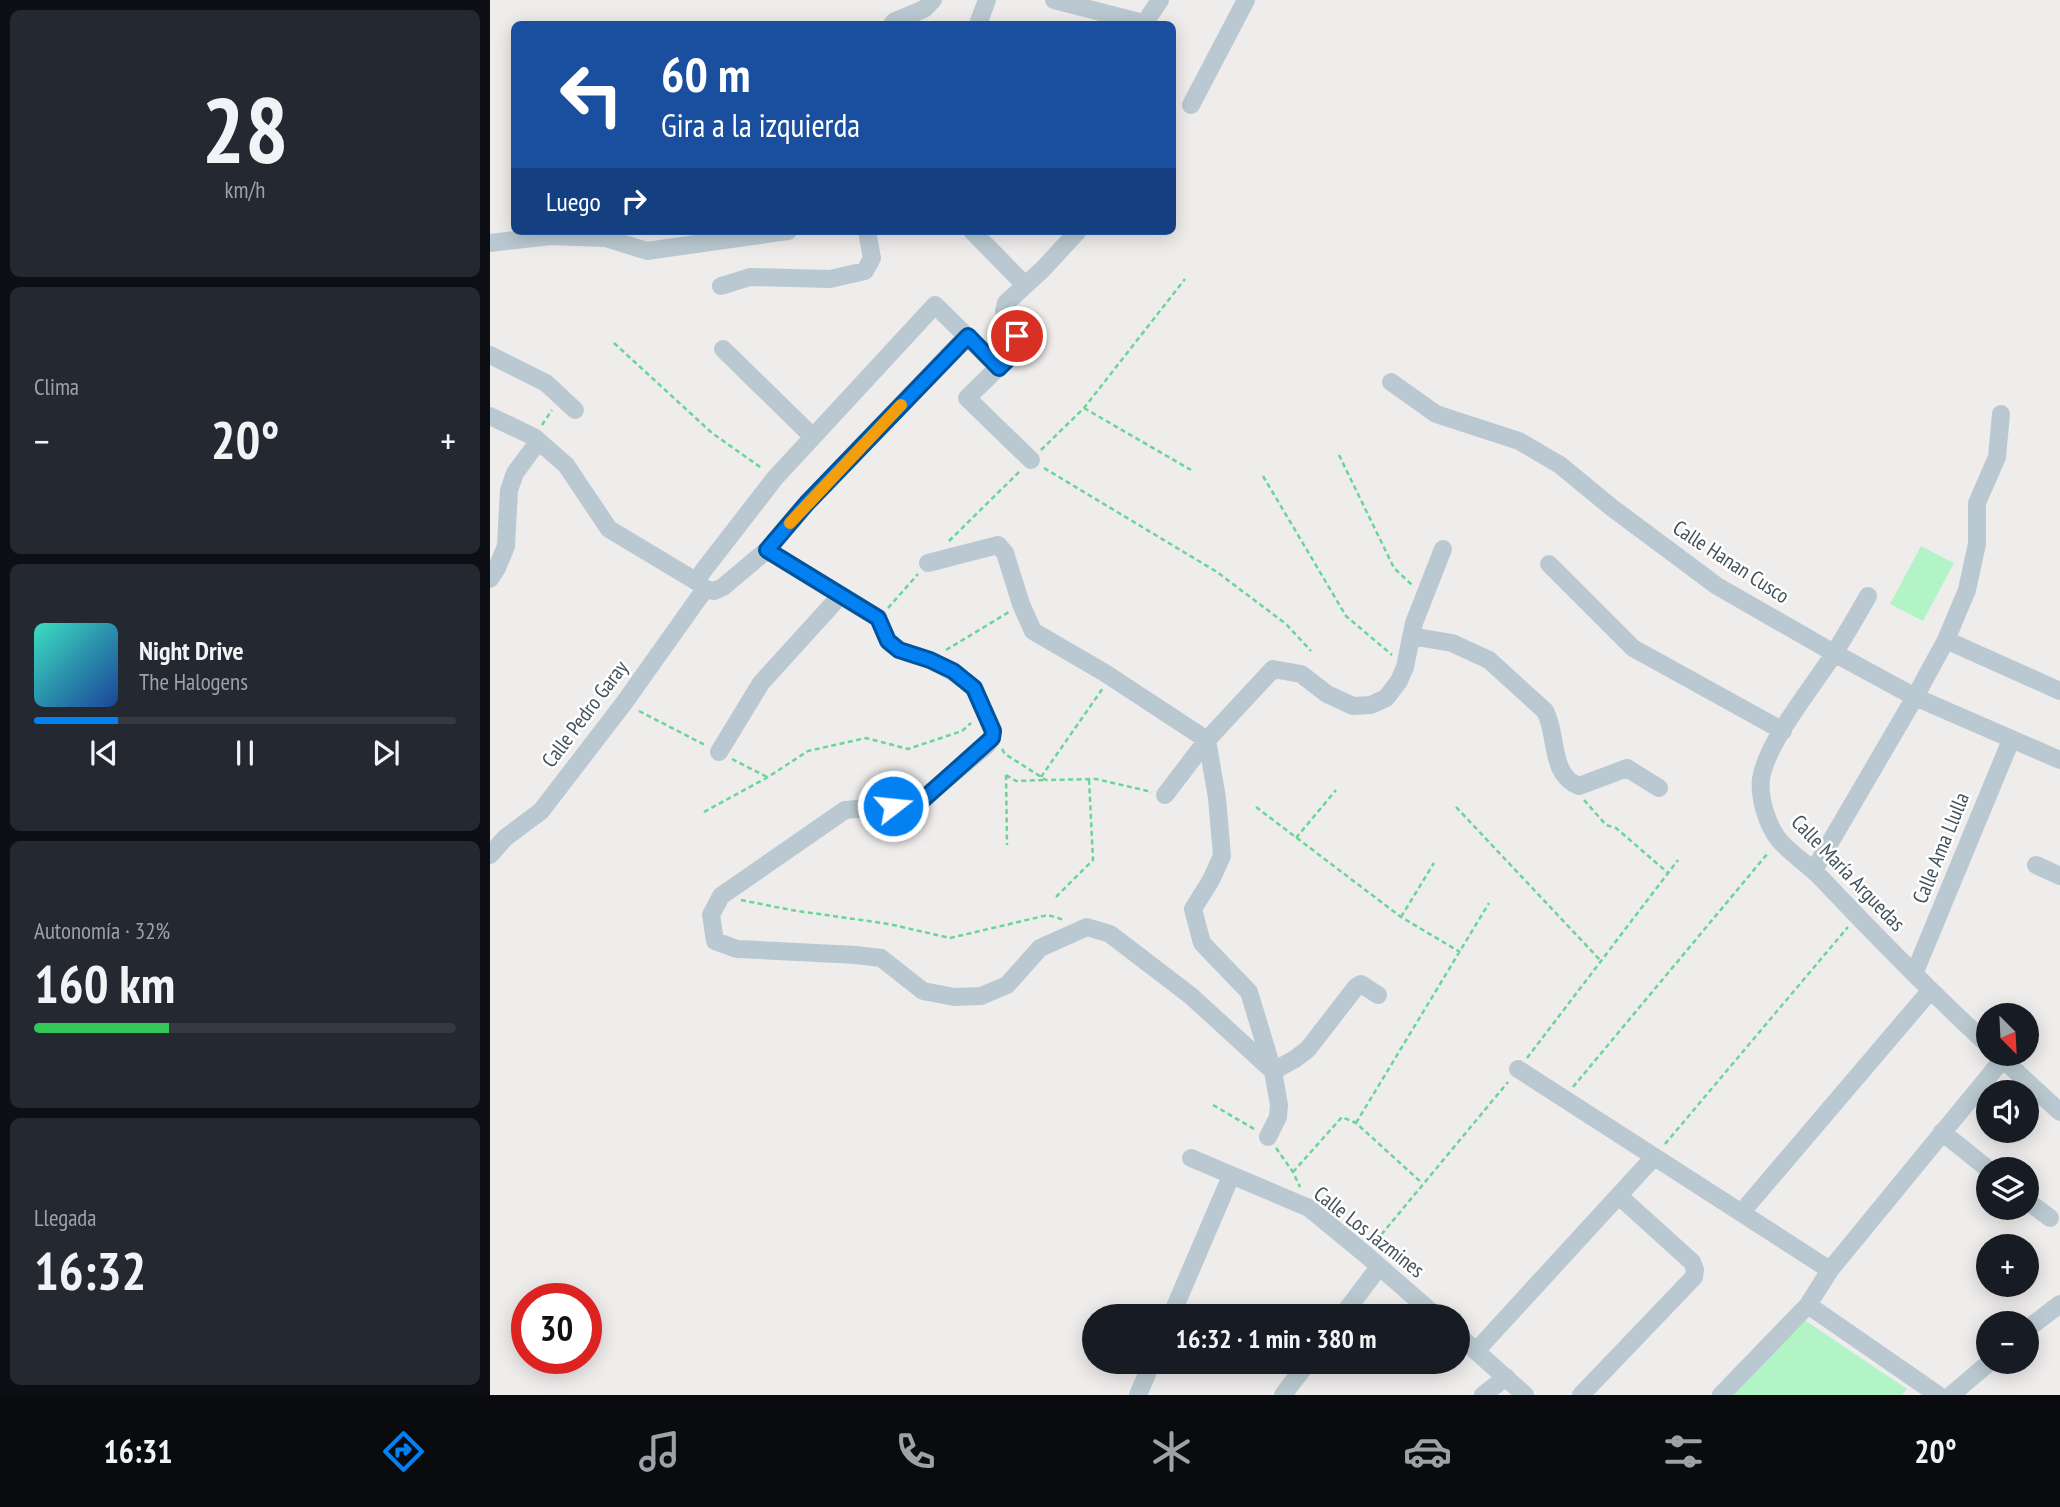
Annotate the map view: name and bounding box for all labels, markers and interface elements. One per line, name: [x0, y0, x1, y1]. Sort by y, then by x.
text: 60 m: [661, 42, 750, 106]
icon: left: [546, 49, 637, 140]
text: 28: [202, 70, 289, 188]
text: Gira a la izquierda: [661, 104, 860, 146]
text: km/h: [225, 175, 265, 204]
icon: right: [615, 182, 653, 220]
text: Luego: [546, 185, 601, 218]
pin: [987, 306, 1047, 366]
icon: arrive: [998, 317, 1036, 355]
text: Clima: [34, 372, 79, 401]
text: 20°: [211, 406, 279, 473]
text: −: [34, 416, 50, 465]
text: +: [440, 416, 456, 465]
street label: Calle Hanan Cusco: [1668, 514, 1795, 609]
text: Night Drive: [139, 634, 244, 667]
street label: Calle Pedro Garay: [536, 655, 634, 773]
text: The Halogens: [139, 667, 248, 696]
icon: previous: [85, 734, 123, 772]
icon: pause: [226, 734, 264, 772]
icon: next: [367, 734, 405, 772]
position arrow: [856, 769, 930, 843]
street label: Calle Ama Llulla: [1906, 788, 1975, 907]
street label: Calle María Arguedas: [1786, 809, 1911, 937]
text: Autonomía · 32%: [34, 916, 170, 945]
text: 160 km: [34, 950, 175, 1017]
north arrow: [1976, 1003, 2039, 1066]
map controls: [1976, 1003, 2039, 1374]
button: sound: [1976, 1080, 2039, 1143]
button: layers: [1976, 1157, 2039, 1220]
street label: Calle Los Jazmines: [1308, 1180, 1430, 1283]
text: Llegada: [34, 1203, 97, 1232]
button: +: [1976, 1234, 2039, 1297]
text: 16:32: [34, 1237, 146, 1304]
speed limit sign: 30: [511, 1283, 602, 1374]
button: −: [1976, 1311, 2039, 1374]
text: 16:32 · 1 min · 380 m: [1176, 1322, 1376, 1355]
icon: directions: [379, 1427, 428, 1476]
icon: music: [635, 1427, 684, 1476]
icon: phone: [891, 1427, 940, 1476]
icon: climate: [1147, 1427, 1196, 1476]
icon: car: [1403, 1427, 1452, 1476]
icon: filters: [1659, 1427, 1708, 1476]
text: 16:31: [103, 1430, 173, 1472]
text: 20°: [1914, 1430, 1957, 1472]

